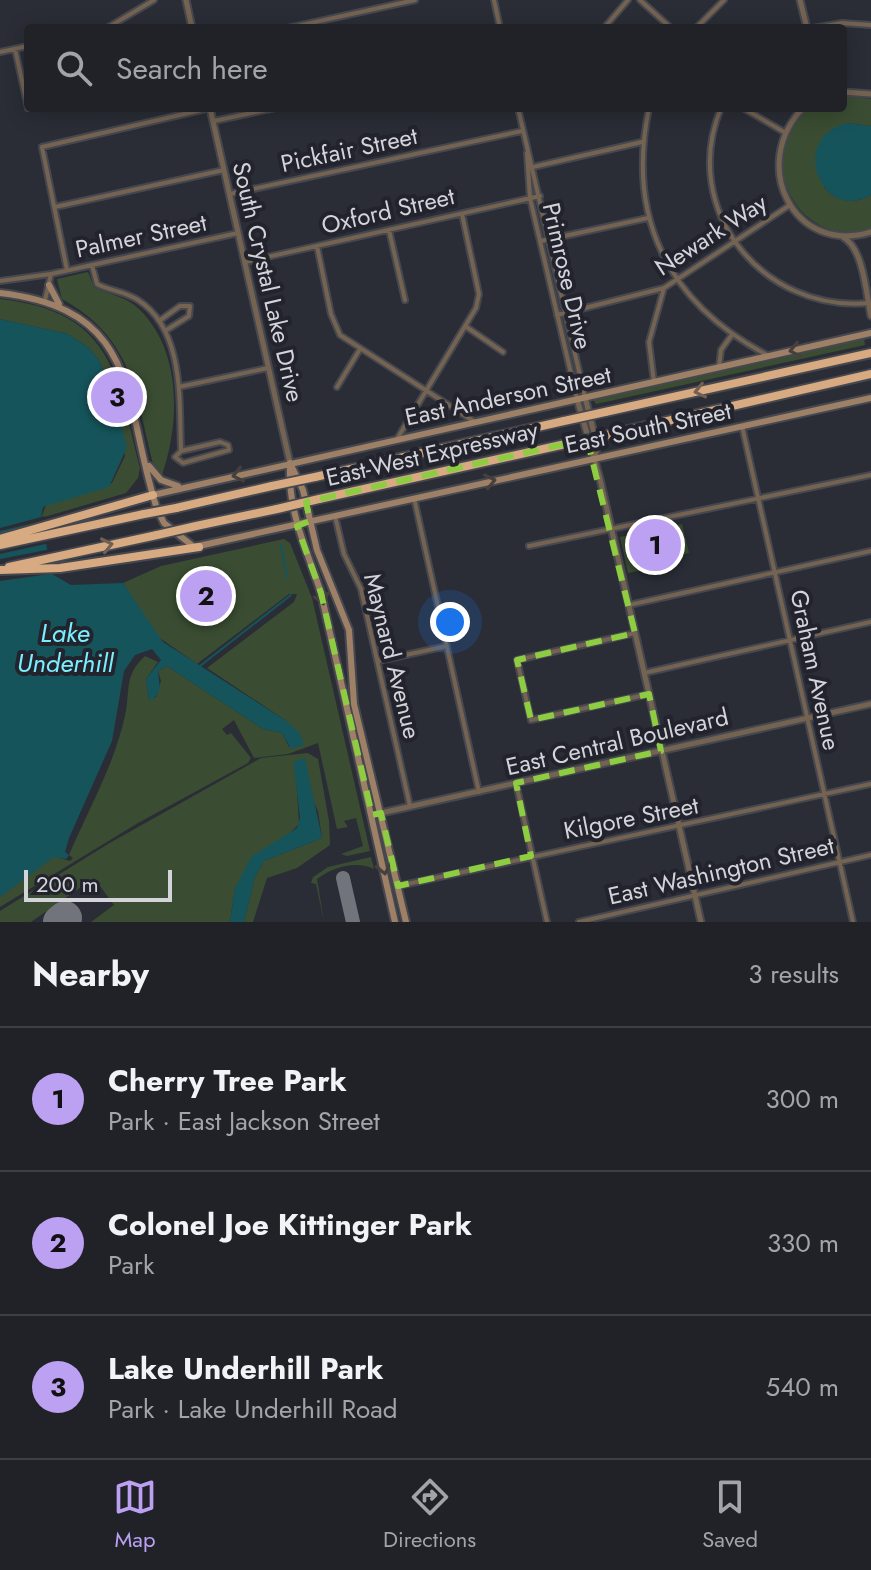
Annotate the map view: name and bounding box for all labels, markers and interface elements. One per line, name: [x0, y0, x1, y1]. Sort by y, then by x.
search box: [24, 24, 847, 112]
icon: search: [52, 46, 96, 90]
text: Search here: [116, 47, 268, 90]
street label: Pickfair Street: [277, 118, 421, 181]
street label: South Crystal Lake Drive: [224, 158, 313, 405]
street label: Oxford Street: [318, 178, 458, 243]
street label: Newark Way: [648, 185, 774, 284]
street label: Primrose Drive: [534, 199, 601, 353]
street label: Palmer Street: [72, 204, 210, 266]
one-way arrow: [789, 341, 802, 358]
street label: East Anderson Street: [402, 357, 614, 434]
pin: 3: [91, 367, 143, 427]
one-way arrow: [693, 382, 707, 399]
street label: East South Street: [562, 393, 734, 462]
street label: East-West Expressway: [322, 412, 542, 495]
one-way arrow: [232, 466, 245, 483]
one-way arrow: [483, 473, 496, 490]
pin: 1: [629, 515, 681, 575]
one-way arrow: [100, 537, 114, 554]
pin: 2: [180, 566, 232, 626]
street label: Maynard Avenue: [355, 569, 430, 742]
street label: Graham Avenue: [781, 586, 850, 753]
one-way arrow: [312, 592, 329, 606]
your location: [430, 602, 470, 642]
water label: Lake Underhill: [17, 614, 114, 682]
street label: East Central Boulevard: [502, 699, 732, 784]
street label: Kilgore Street: [560, 787, 702, 848]
street label: East Washington Street: [604, 827, 838, 914]
one-way arrow: [375, 861, 392, 875]
scale bar: [24, 866, 172, 902]
text: 200 m: [36, 868, 99, 900]
text: Nearby: [32, 950, 149, 999]
text: 3 results: [748, 955, 839, 993]
text: Cherry Tree Park: [108, 1059, 347, 1102]
text: 1: [51, 1080, 65, 1118]
text: 300 m: [766, 1080, 839, 1118]
text: Park · East Jackson Street: [108, 1102, 380, 1140]
text: Colonel Joe Kittinger Park: [108, 1203, 472, 1246]
text: 2: [49, 1224, 67, 1262]
text: 330 m: [767, 1224, 839, 1262]
text: Park: [108, 1246, 154, 1284]
text: Lake Underhill Park: [108, 1347, 384, 1390]
text: 3: [50, 1368, 66, 1406]
text: 540 m: [765, 1368, 839, 1406]
text: Park · Lake Underhill Road: [108, 1390, 397, 1428]
tab: Map: [113, 1475, 157, 1555]
tab: Directions: [383, 1475, 476, 1555]
tab: Saved: [702, 1475, 758, 1555]

